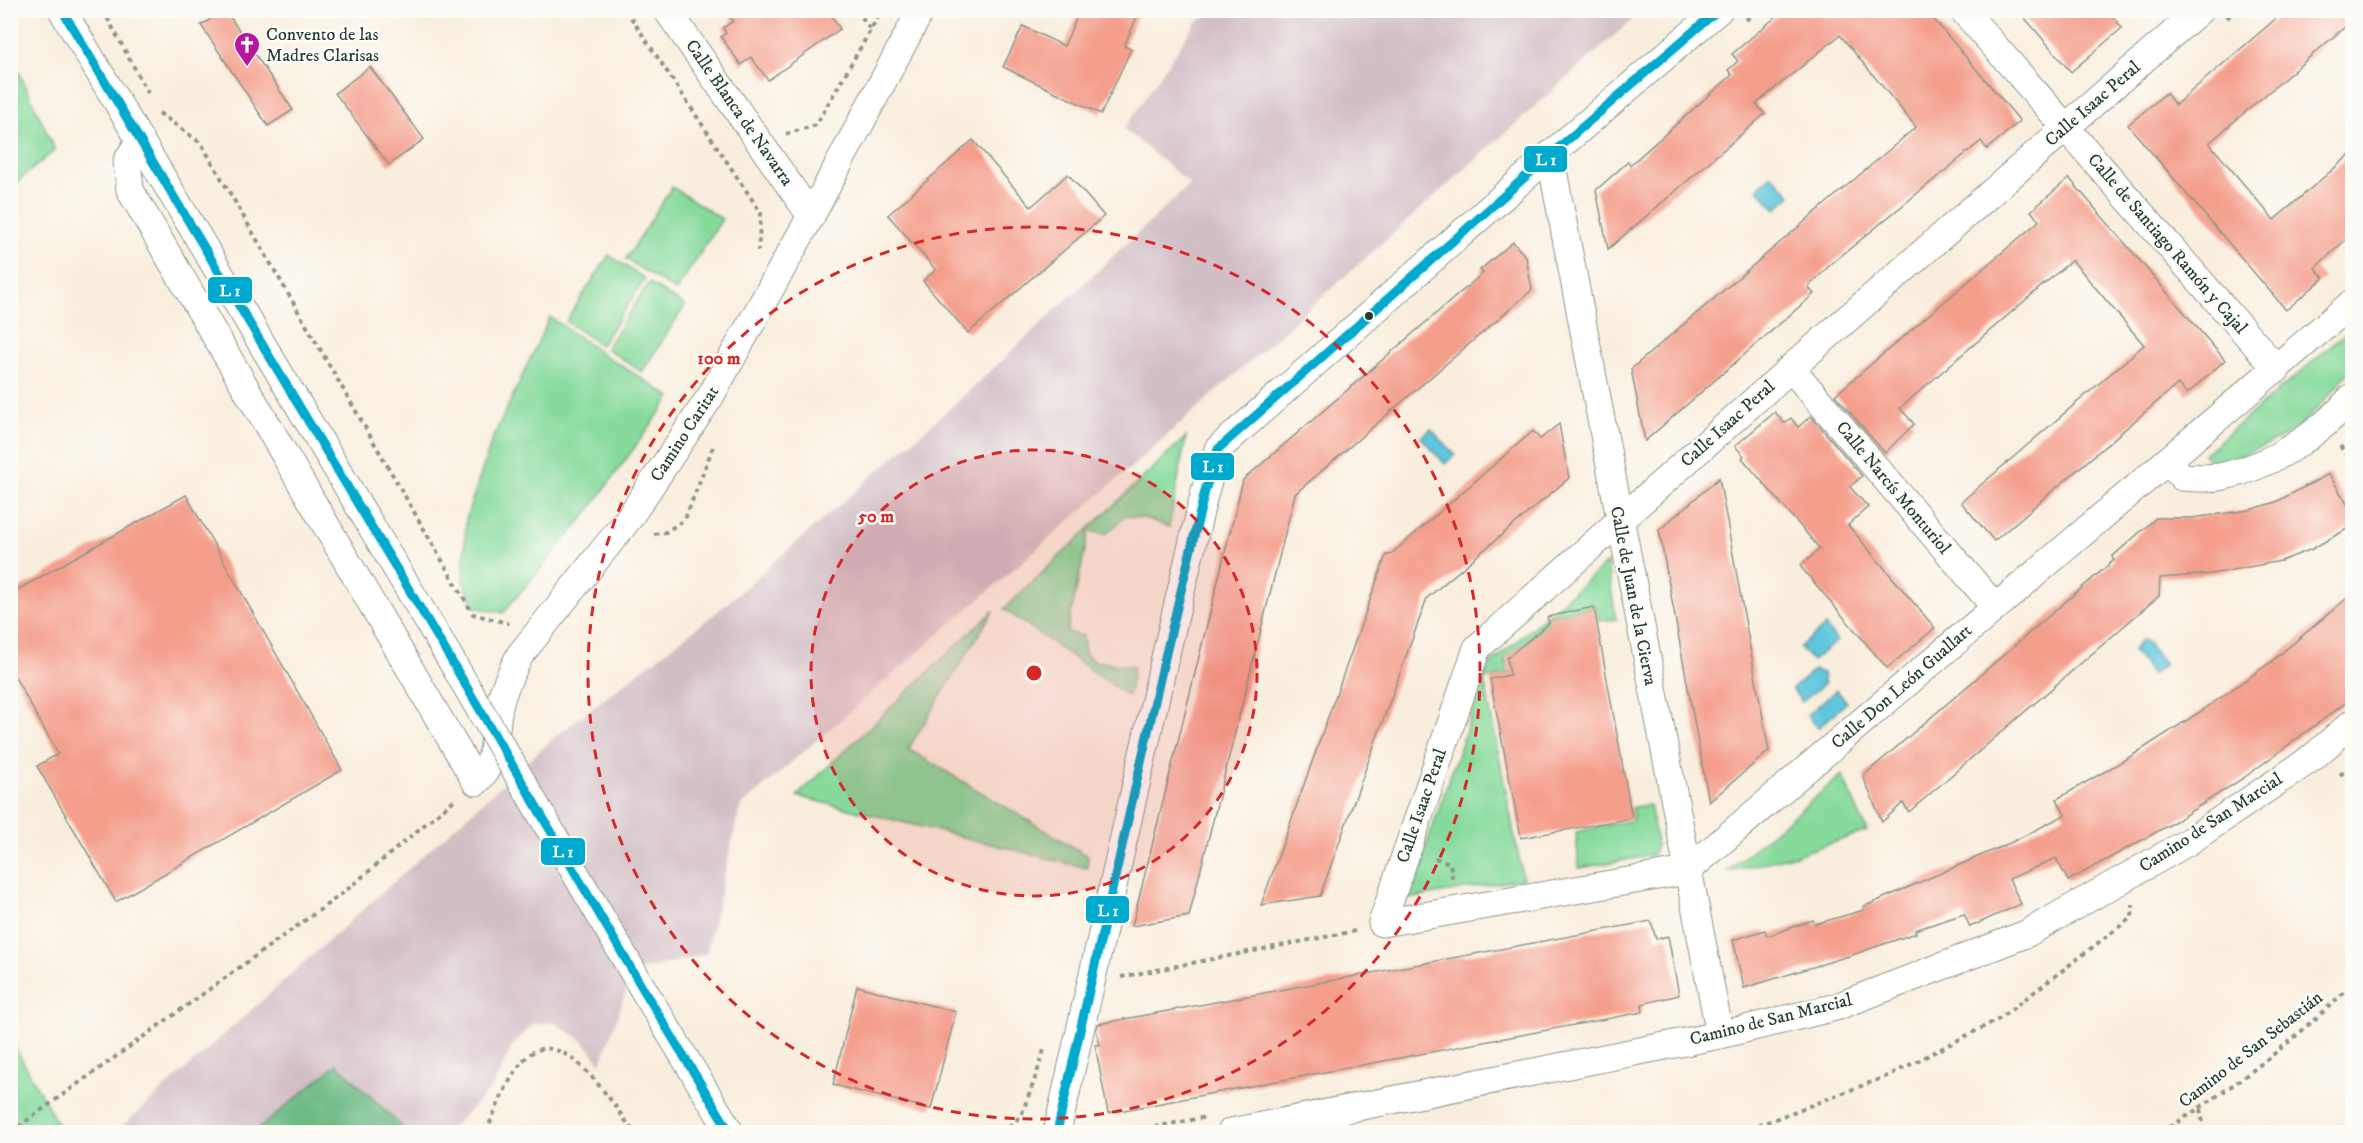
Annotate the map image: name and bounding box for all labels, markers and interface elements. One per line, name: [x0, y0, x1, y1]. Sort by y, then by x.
place label: Convento de las Madres Clarisas: [266, 24, 379, 67]
church icon: Convento de las Madres Clarisas: [232, 30, 262, 68]
street label: Calle Blanca de Navarra: [680, 36, 798, 191]
street label: Calle Isaac Peral: [2041, 56, 2146, 151]
line badge: L 1: [1523, 145, 1568, 173]
street label: Calle de Santiago Ramón y Cajal: [2082, 149, 2252, 339]
text: L 1: [1536, 150, 1557, 170]
line badge: L 1: [207, 276, 253, 304]
text: L 1: [220, 281, 241, 301]
unlabelled marker: [1363, 310, 1375, 322]
text: 100 m: [697, 348, 741, 370]
street label: Calle Isaac Peral: [1676, 375, 1780, 472]
street label: Camino Caritat: [646, 382, 724, 486]
street label: Calle Narcís Monturiol: [1831, 417, 1955, 559]
line badge: L 1: [1190, 452, 1235, 481]
text: L 1: [1203, 457, 1224, 477]
street label: Calle de Juan de la Cierva: [1605, 505, 1661, 688]
text: 50 m: [857, 506, 894, 528]
street label: Calle Don León Guallart: [1827, 620, 1977, 754]
centre of rings: [1024, 663, 1044, 683]
street label: Calle Isaac Peral: [1392, 745, 1452, 866]
street label: Camino de San Marcial: [2135, 768, 2287, 878]
line badge: L 1: [540, 837, 586, 866]
text: L 1: [553, 842, 574, 862]
line badge: L 1: [1085, 895, 1130, 924]
text: L 1: [1098, 901, 1119, 921]
street label: Camino de San Sebastián: [2175, 987, 2328, 1113]
street label: Camino de San Marcial: [1688, 989, 1855, 1051]

